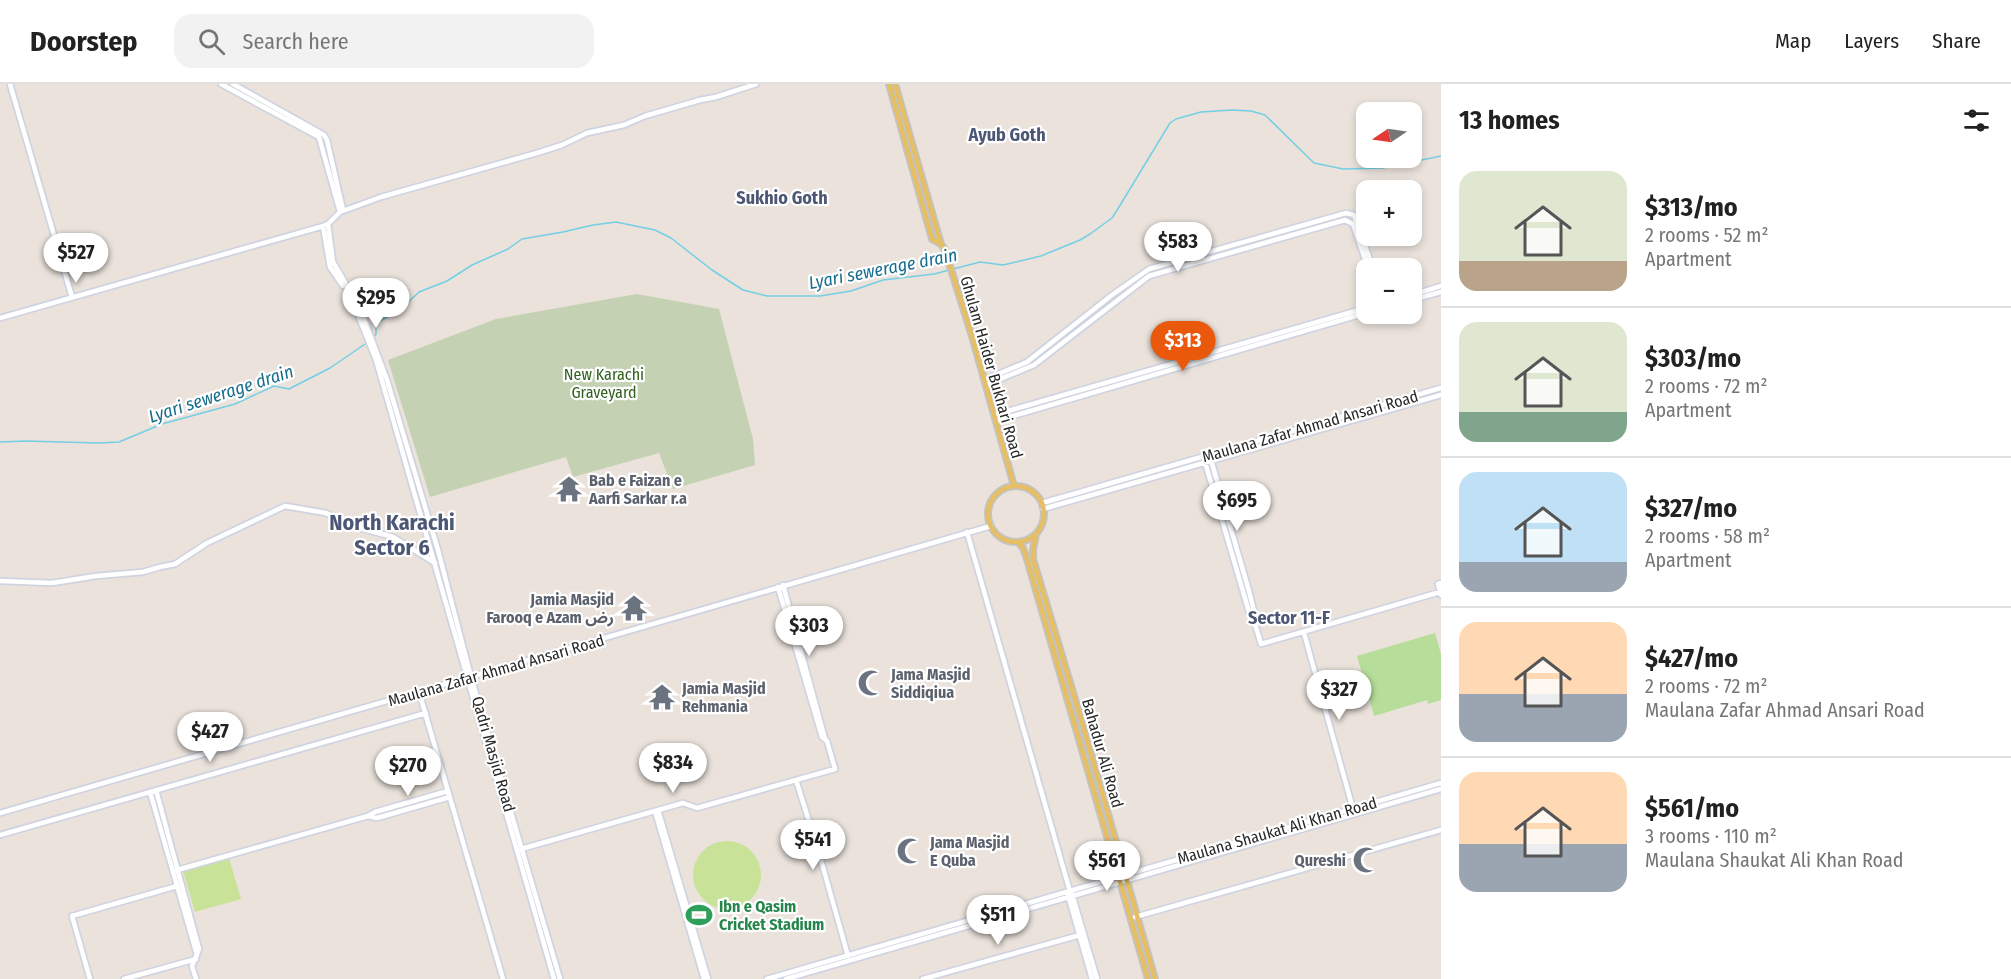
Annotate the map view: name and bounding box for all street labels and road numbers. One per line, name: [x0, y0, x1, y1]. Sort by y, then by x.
street label: Ghulam Haider Bukhari Road: [956, 274, 1027, 461]
street label: Maulana Zafar Ahmad Ansari Road: [1200, 387, 1420, 466]
street label: Maulana Zafar Ahmad Ansari Road: [386, 631, 606, 710]
street label: Qadri Masjid Road: [468, 694, 519, 814]
street label: Bahadur Ali Road: [1078, 696, 1127, 810]
street label: Maulana Shaukat Ali Khan Road: [1175, 793, 1379, 868]

